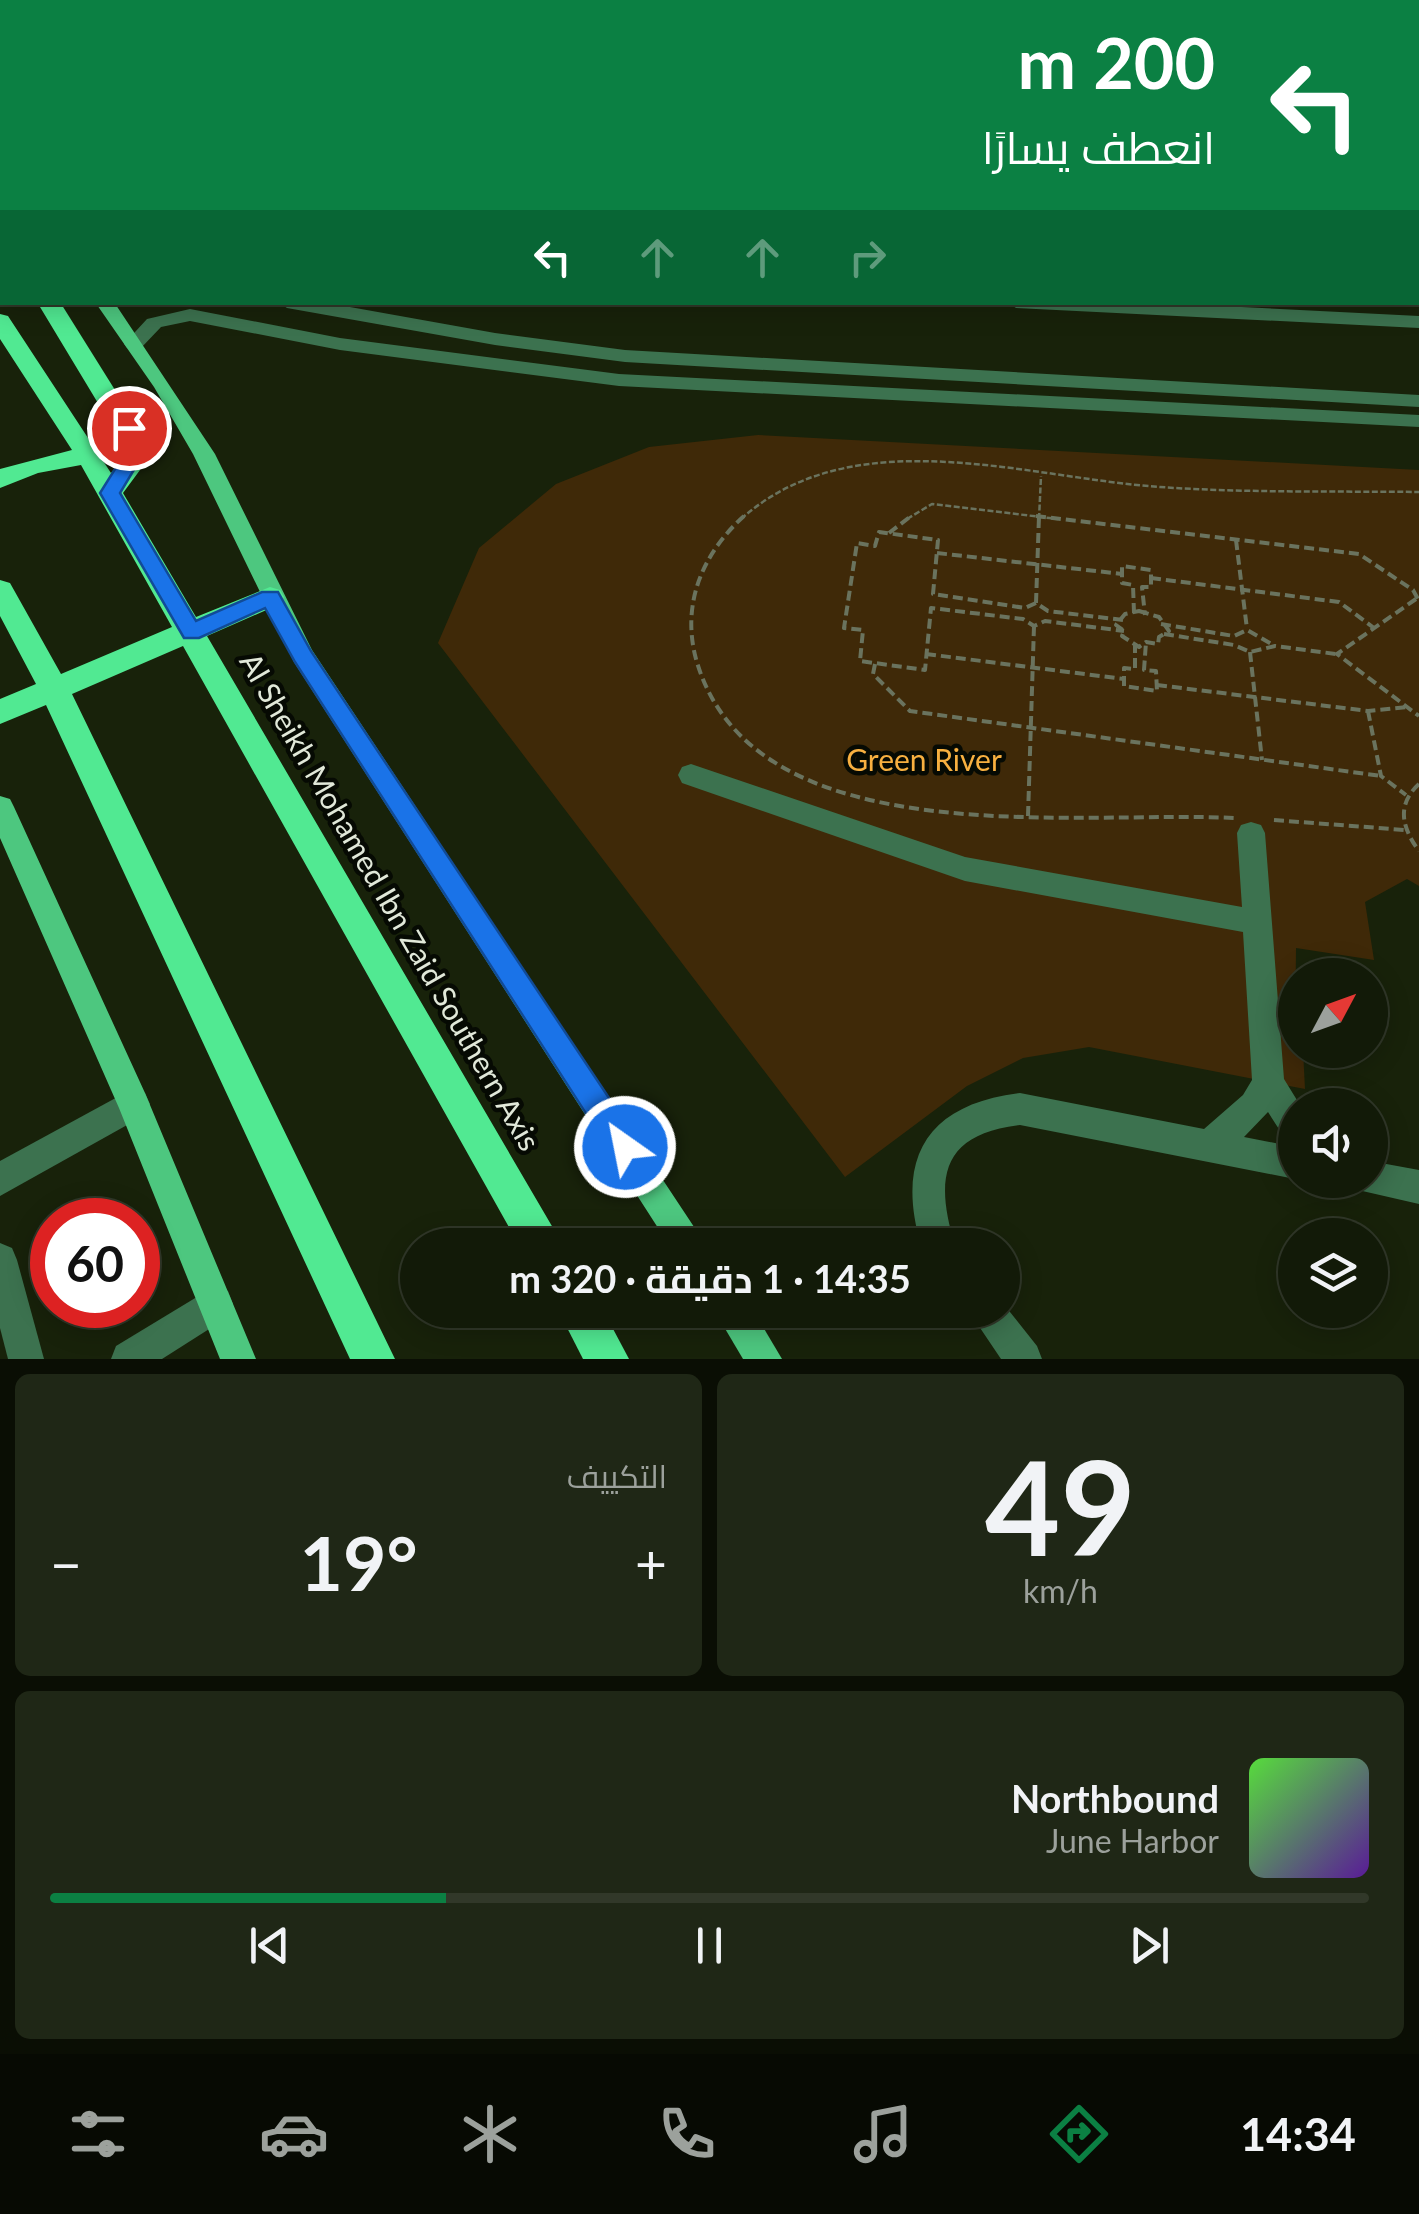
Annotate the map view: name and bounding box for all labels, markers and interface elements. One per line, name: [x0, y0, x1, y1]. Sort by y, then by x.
text: 200 m: [1018, 20, 1215, 104]
icon: left: [1250, 40, 1380, 170]
text: انعطف يسارًا: [982, 120, 1215, 174]
icon: left: [525, 230, 580, 285]
icon: ahead: [630, 230, 685, 285]
icon: ahead: [735, 230, 790, 285]
icon: right: [840, 230, 895, 285]
pin: [87, 386, 172, 471]
icon: arrive: [102, 401, 157, 456]
street label: Al Sheikh Mohamed Ibn Zaid Southern Axis: [233, 646, 549, 1156]
park label: Green River: [846, 741, 1002, 777]
north arrow: [1278, 958, 1388, 1068]
map controls: [1278, 958, 1388, 1328]
button: sound: [1278, 1088, 1388, 1198]
position arrow: [573, 1095, 677, 1199]
speed limit sign: 60: [30, 1198, 160, 1328]
button: layers: [1278, 1218, 1388, 1328]
text: 14:35 · 1 دقيقة · 320 m: [509, 1255, 911, 1301]
text: 49: [985, 1428, 1136, 1584]
text: التكييف: [567, 1456, 667, 1495]
text: 19°: [299, 1517, 418, 1607]
text: −: [50, 1530, 82, 1596]
text: +: [635, 1530, 667, 1596]
text: km/h: [1023, 1571, 1098, 1610]
text: Northbound: [1011, 1775, 1219, 1821]
text: June Harbor: [1046, 1821, 1219, 1860]
icon: previous: [242, 1918, 297, 1973]
icon: pause: [682, 1918, 737, 1973]
icon: next: [1122, 1918, 1177, 1973]
icon: filters: [63, 2099, 133, 2169]
icon: car: [259, 2099, 329, 2169]
icon: climate: [455, 2099, 525, 2169]
icon: phone: [652, 2099, 722, 2169]
icon: music: [848, 2099, 918, 2169]
icon: directions: [1044, 2099, 1114, 2169]
text: 14:34: [1240, 2107, 1356, 2161]

